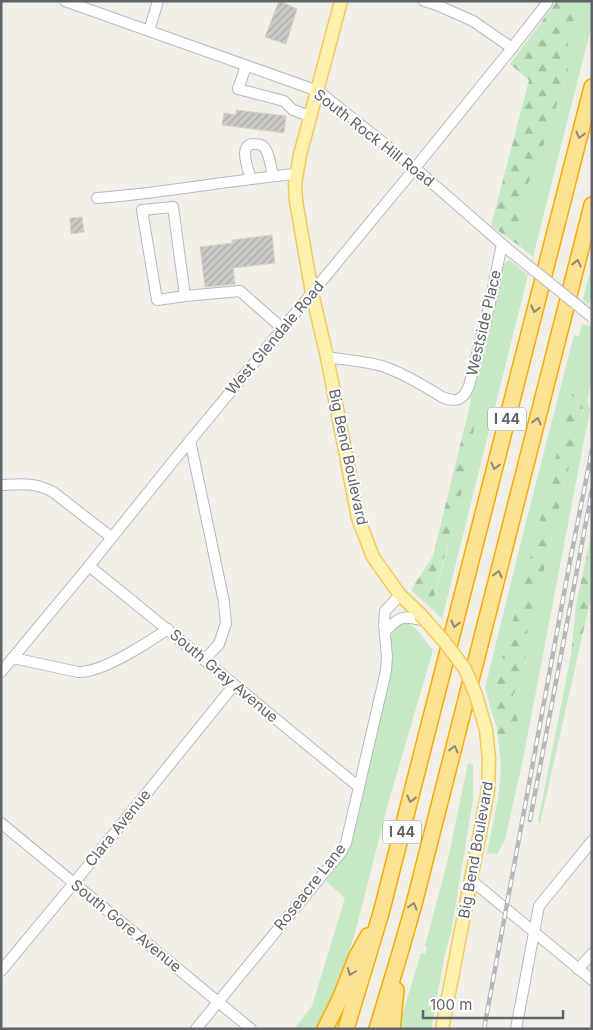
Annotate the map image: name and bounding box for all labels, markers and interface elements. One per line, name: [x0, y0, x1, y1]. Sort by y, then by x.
street label: South Rock Hill Road: [310, 85, 438, 190]
one-way arrow: [575, 130, 586, 139]
one-way arrow: [571, 259, 582, 268]
street label: Westside Place: [462, 268, 505, 378]
street label: West Glendale Road: [222, 277, 328, 398]
one-way arrow: [530, 305, 541, 313]
street label: Big Bend Boulevard: [325, 387, 372, 527]
road number: I 44: [488, 408, 526, 430]
one-way arrow: [531, 416, 542, 425]
one-way arrow: [490, 462, 501, 471]
one-way arrow: [492, 570, 503, 579]
one-way arrow: [450, 619, 461, 628]
street label: South Gray Avenue: [166, 625, 282, 727]
one-way arrow: [448, 744, 459, 753]
street label: Big Bend Boulevard: [454, 780, 497, 920]
street label: Clara Avenue: [81, 785, 155, 870]
one-way arrow: [406, 794, 416, 802]
road number: I 44: [383, 820, 421, 844]
street label: Roseacre Lane: [270, 839, 349, 934]
street label: South Gore Avenue: [67, 875, 185, 976]
one-way arrow: [408, 902, 418, 910]
one-way arrow: [347, 967, 357, 975]
scale bar: [423, 988, 563, 1020]
text: 100 m: [430, 995, 472, 1014]

